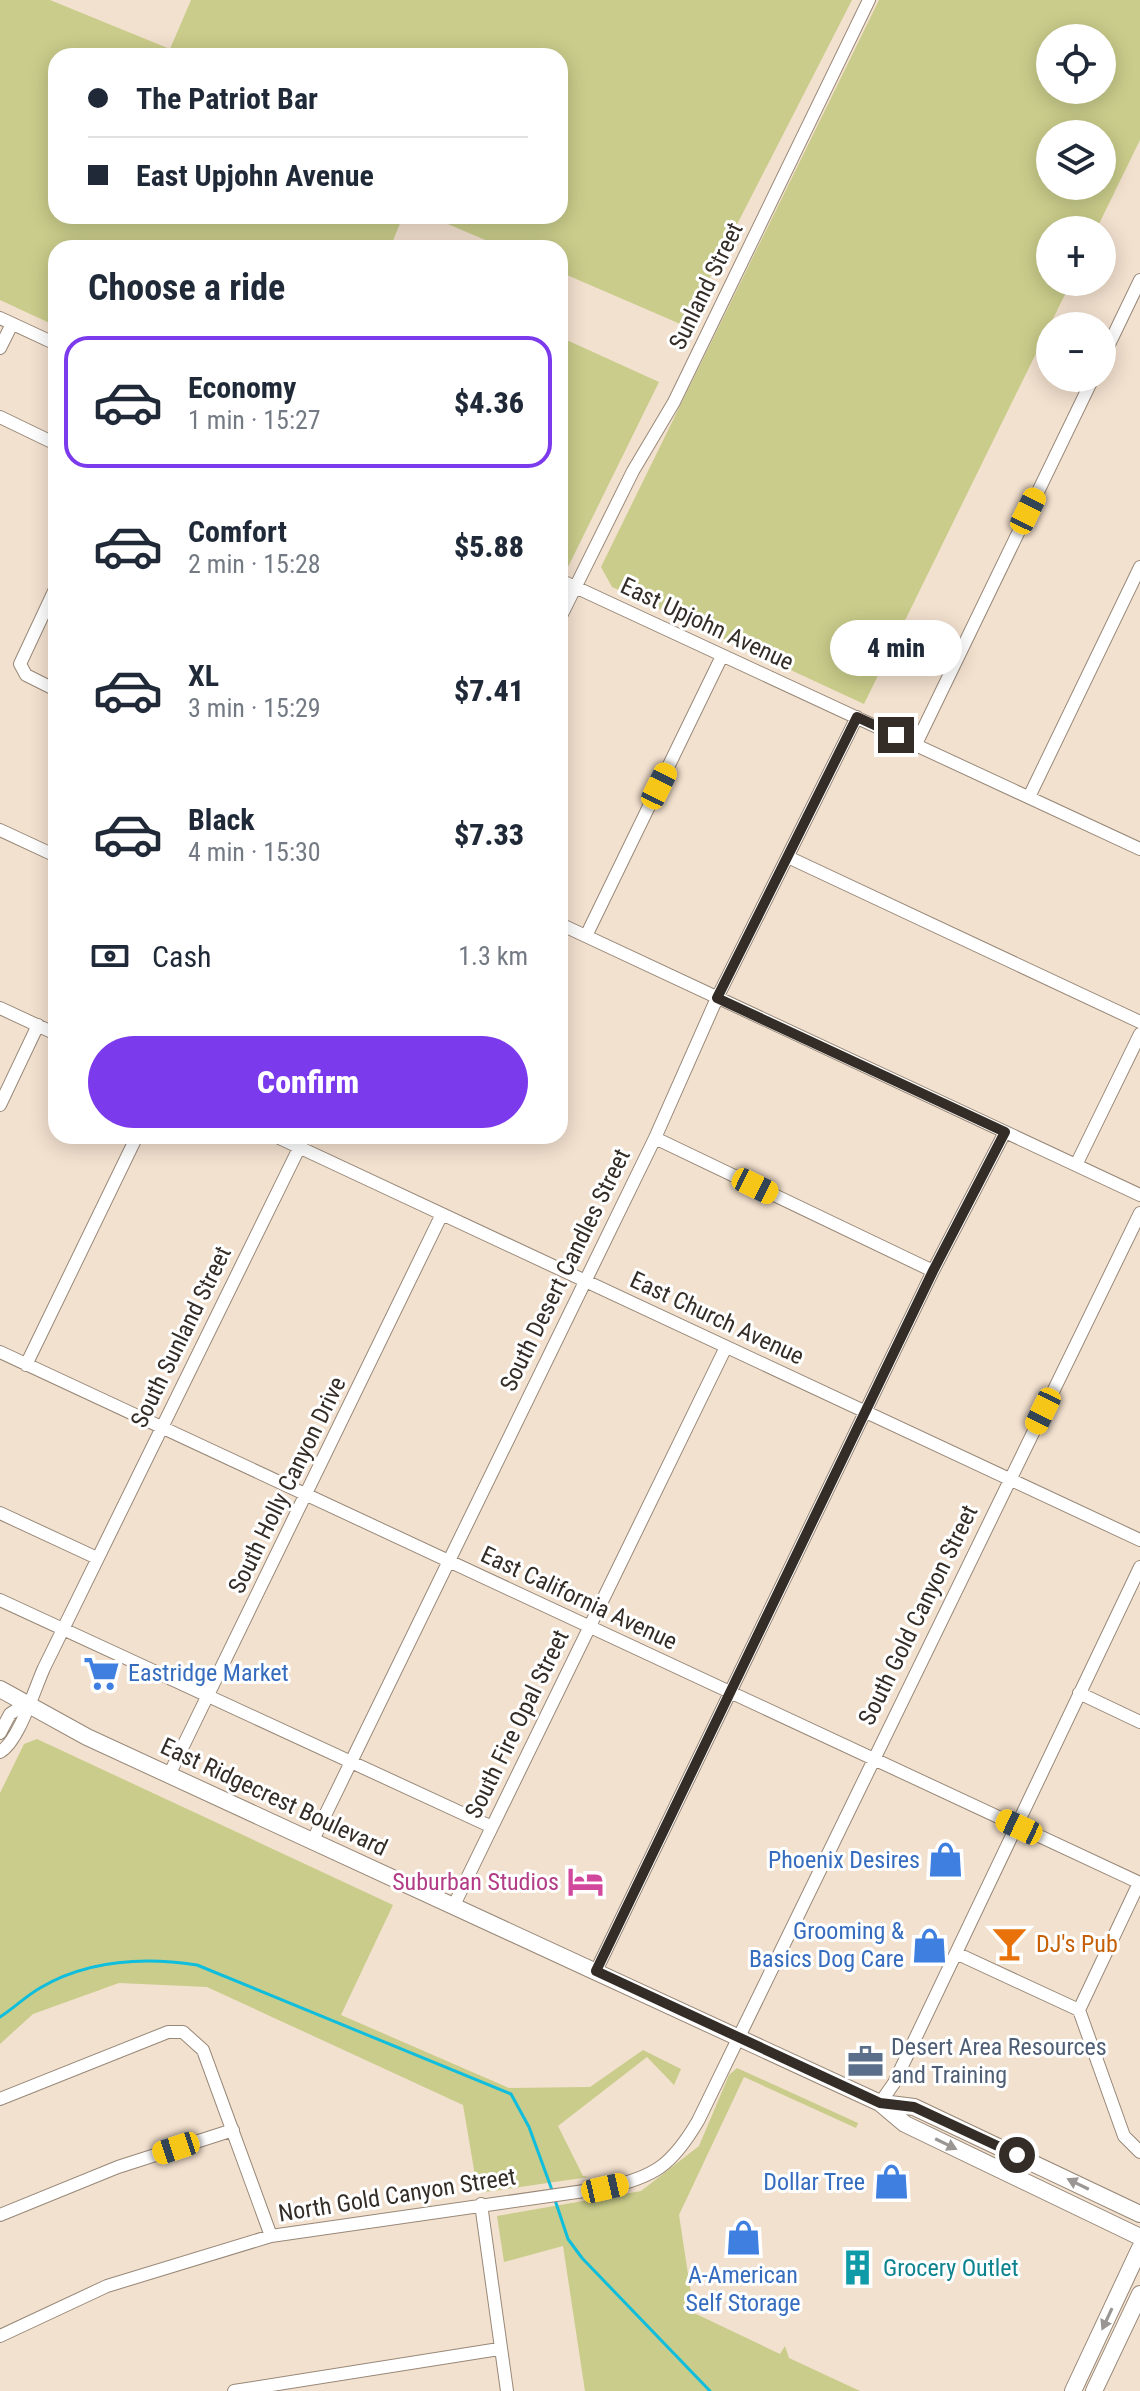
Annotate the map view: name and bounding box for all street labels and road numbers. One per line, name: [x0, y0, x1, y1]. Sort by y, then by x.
street label: Sunland Street: [663, 218, 749, 354]
street label: East Upjohn Avenue: [616, 572, 798, 676]
street label: South Desert Candles Street: [494, 1144, 636, 1396]
street label: South Sunland Street: [125, 1242, 237, 1432]
street label: East Church Avenue: [626, 1266, 808, 1370]
street label: South Holly Canyon Drive: [222, 1372, 352, 1598]
street label: South Gold Canyon Street: [853, 1500, 983, 1730]
street label: East California Avenue: [476, 1540, 682, 1656]
street label: South Fire Opal Street: [459, 1625, 575, 1823]
street label: East Ridgecrest Boulevard: [156, 1732, 392, 1862]
street label: North Gold Canyon Street: [276, 2162, 518, 2228]

